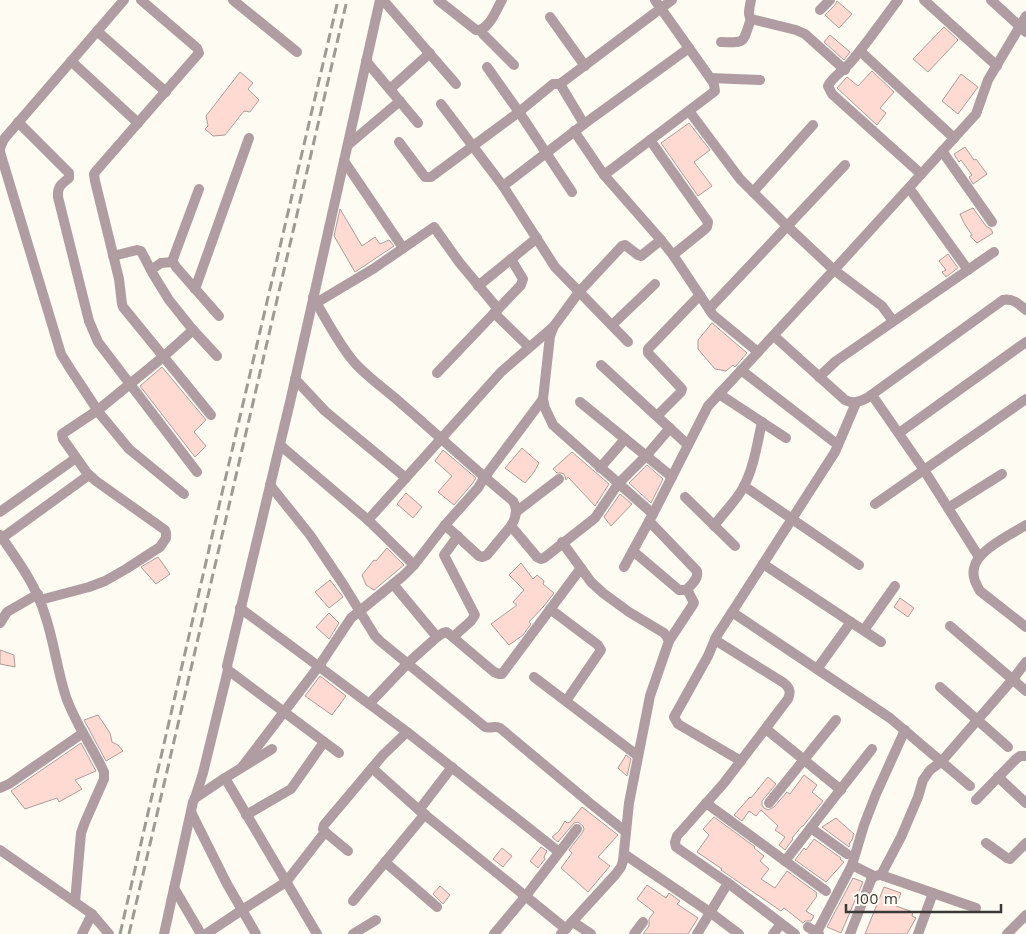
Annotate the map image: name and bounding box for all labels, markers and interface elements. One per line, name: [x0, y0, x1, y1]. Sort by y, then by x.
scale bar: [846, 882, 1001, 914]
text: 100 m: [854, 890, 898, 908]

